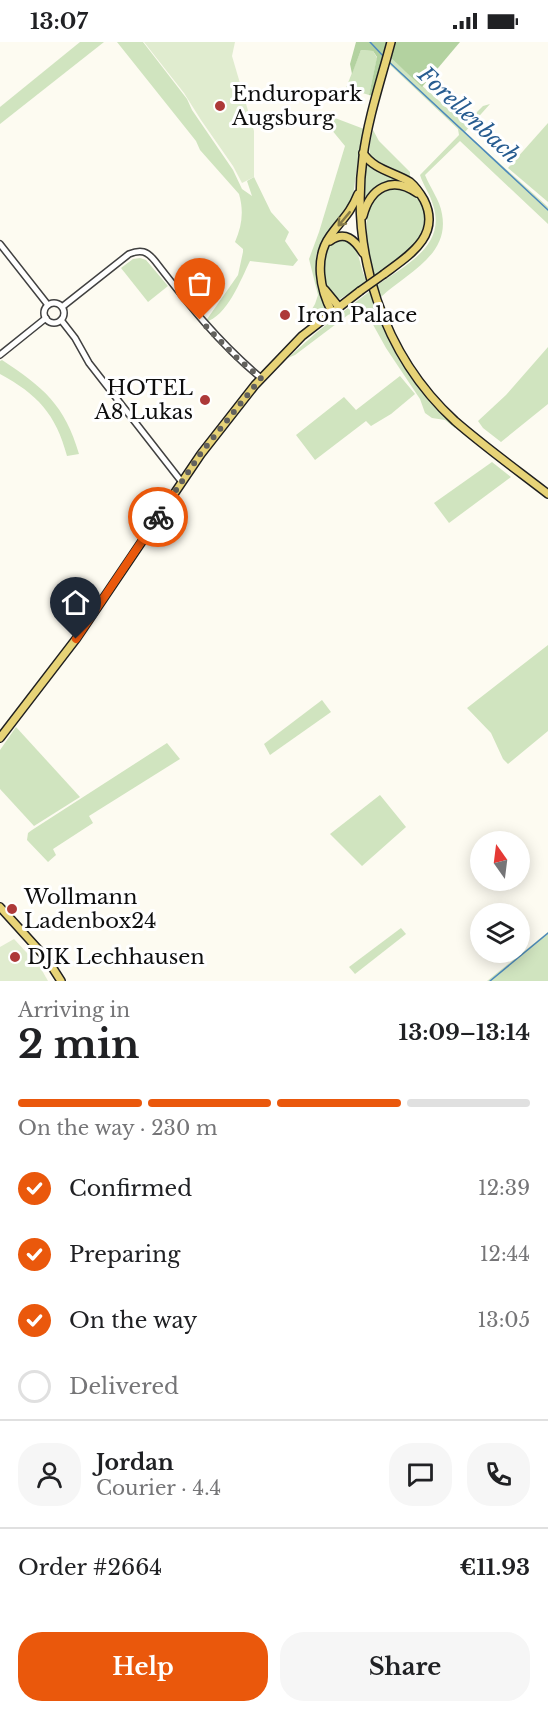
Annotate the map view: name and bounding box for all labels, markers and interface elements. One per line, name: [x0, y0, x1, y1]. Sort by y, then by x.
text: 13:07: [30, 8, 88, 35]
water label: Forellenbach: [412, 60, 526, 169]
place label: Enduropark Augsburg: [231, 81, 362, 131]
marker: Enduropark Augsburg: [213, 99, 227, 113]
one-way arrow: [338, 211, 351, 227]
pin: [174, 258, 225, 320]
icon: bag: [183, 267, 216, 300]
place label: Iron Palace: [297, 302, 417, 328]
marker: Iron Palace: [278, 308, 292, 322]
place label: HOTEL A8 Lukas: [94, 375, 193, 425]
marker: HOTEL A8 Lukas: [198, 393, 212, 407]
courier: [128, 487, 188, 547]
icon: bike: [142, 501, 175, 534]
pin: [50, 577, 101, 639]
icon: home: [59, 586, 92, 619]
north arrow: [470, 831, 530, 891]
map controls: [470, 831, 530, 963]
place label: Wollmann Ladenbox24: [23, 884, 157, 934]
marker: Wollmann Ladenbox24: [5, 902, 19, 916]
button: layers: [470, 903, 530, 963]
place label: DJK Lechhausen: [27, 944, 205, 970]
marker: DJK Lechhausen: [8, 950, 22, 964]
text: Arriving in: [18, 998, 130, 1022]
text: 13:09–13:14: [399, 1019, 530, 1046]
text: 2 min: [18, 1020, 139, 1069]
text: On the way · 230 m: [18, 1116, 217, 1140]
icon: check: [18, 1172, 51, 1205]
text: Confirmed: [69, 1175, 192, 1202]
text: 12:39: [478, 1176, 530, 1200]
icon: check: [18, 1238, 51, 1271]
text: Preparing: [69, 1241, 180, 1268]
text: 12:44: [480, 1242, 530, 1266]
icon: check: [18, 1304, 51, 1337]
text: On the way: [69, 1307, 197, 1334]
text: 13:05: [477, 1308, 530, 1332]
text: Delivered: [69, 1373, 179, 1400]
button: person: [18, 1443, 81, 1506]
button: chat: [389, 1443, 452, 1506]
button: phone: [467, 1443, 530, 1506]
text: Jordan: [96, 1449, 174, 1476]
text: Courier · 4.4: [96, 1476, 221, 1500]
text: Order #2664: [18, 1554, 162, 1581]
text: €11.93: [459, 1554, 530, 1581]
button: Help: [18, 1632, 268, 1701]
button: Share: [280, 1632, 530, 1701]

